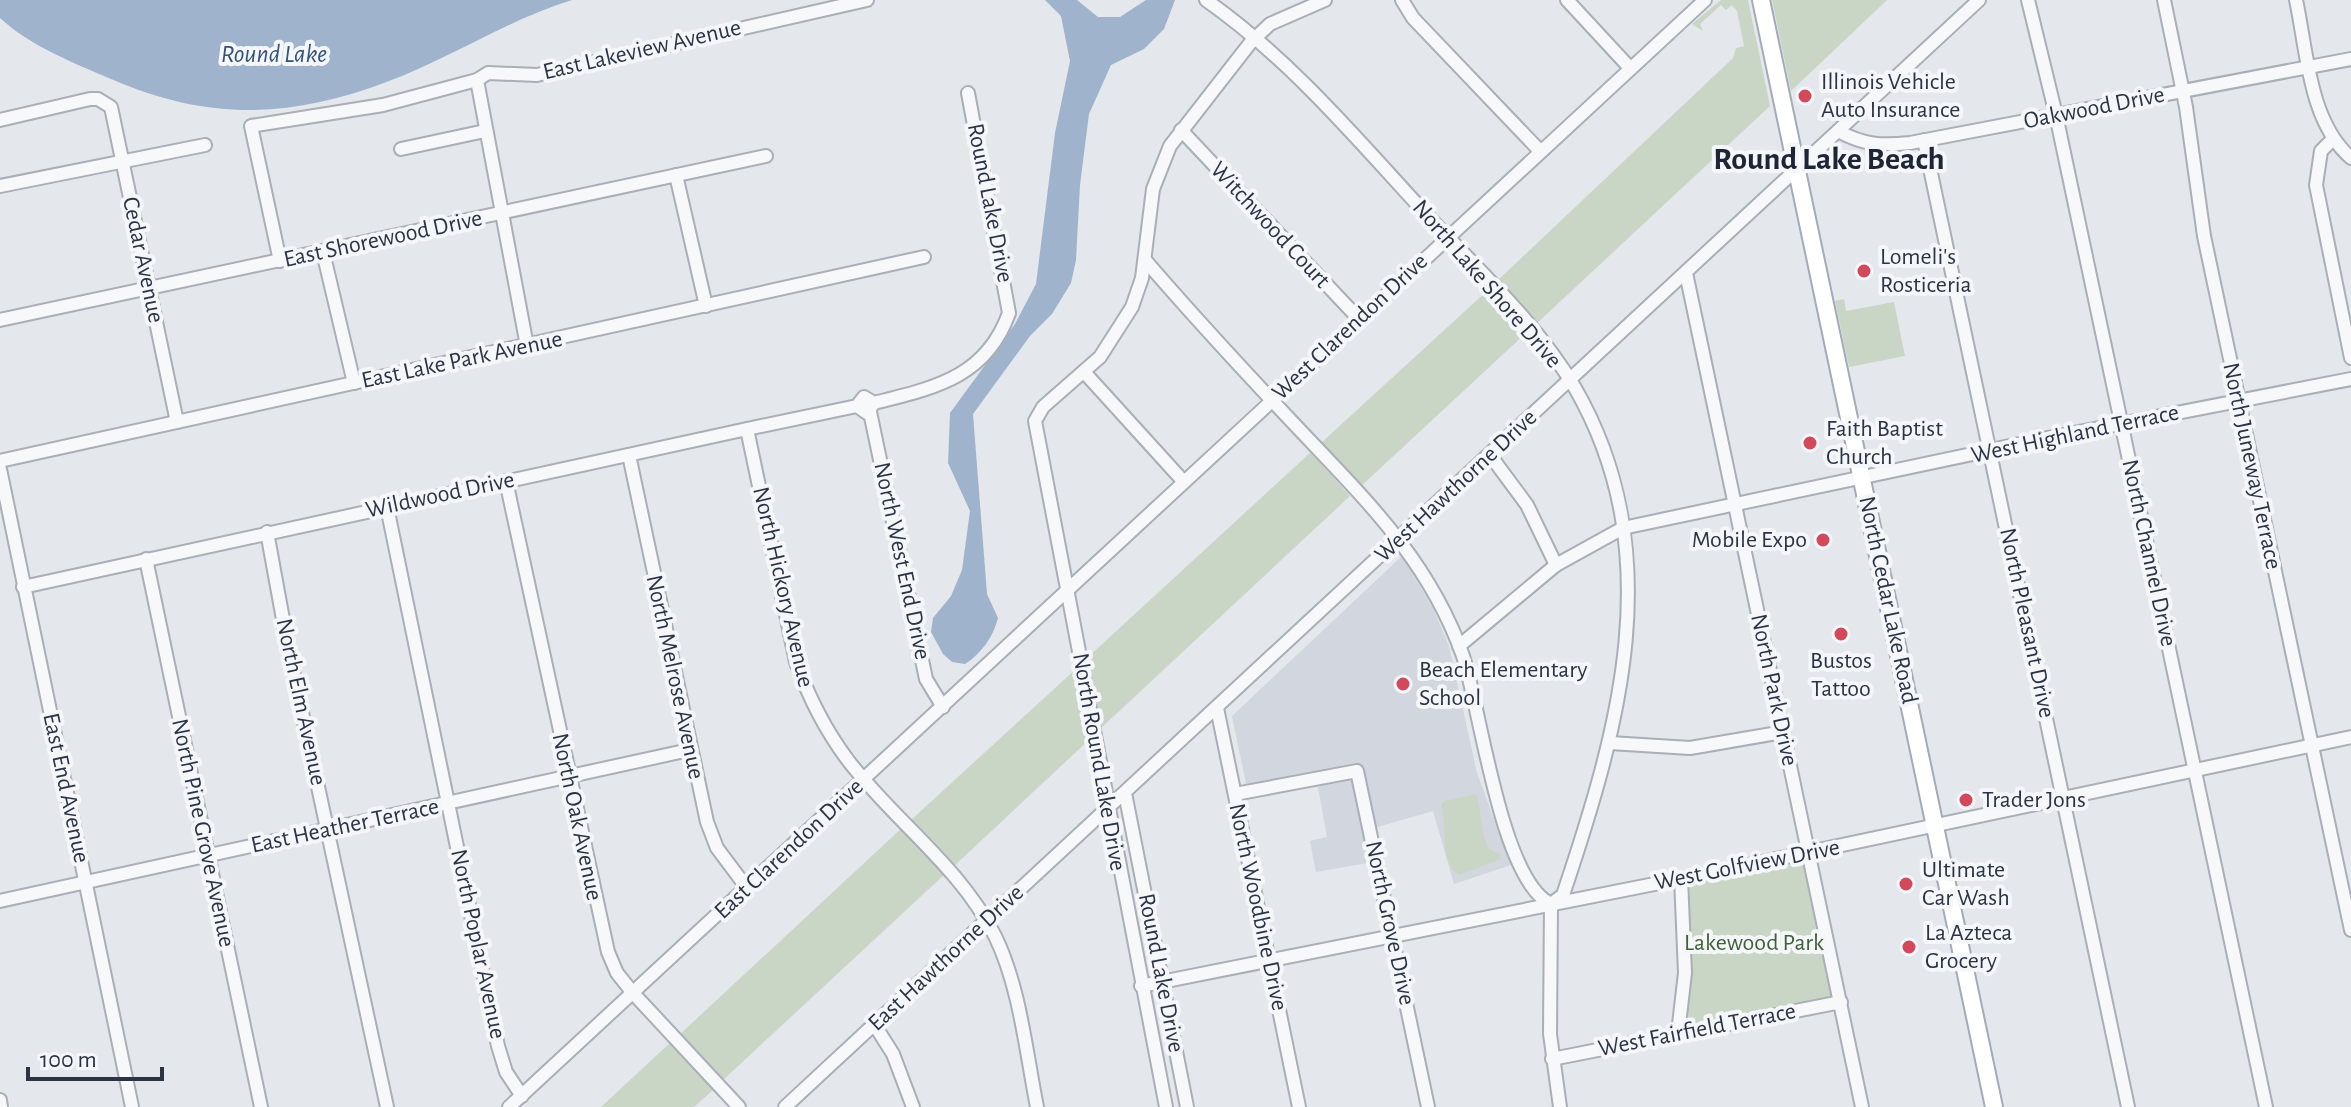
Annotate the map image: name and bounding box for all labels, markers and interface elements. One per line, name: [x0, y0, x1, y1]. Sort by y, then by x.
street label: East Lakeview Avenue: [541, 16, 743, 84]
water label: Round Lake: [221, 41, 327, 67]
place label: Illinois Vehicle Auto Insurance: [1821, 70, 1960, 122]
street label: Oakwood Drive: [2022, 83, 2166, 133]
marker: Illinois Vehicle Auto Insurance: [1796, 87, 1814, 105]
street label: Round Lake Drive: [963, 121, 1017, 285]
district label: Round Lake Beach: [1713, 143, 1945, 175]
street label: Witchwood Court: [1206, 157, 1335, 293]
street label: Cedar Avenue: [118, 195, 168, 325]
street label: North Lake Shore Drive: [1408, 195, 1566, 373]
street label: East Shorewood Drive: [282, 206, 484, 272]
place label: Lomeli's Rosticeria: [1880, 245, 1972, 297]
street label: West Clarendon Drive: [1268, 249, 1432, 405]
marker: Lomeli's Rosticeria: [1855, 262, 1873, 280]
street label: East Lake Park Avenue: [359, 327, 565, 393]
street label: North Juneway Terrace: [2218, 361, 2286, 571]
street label: West Highland Terrace: [1969, 400, 2181, 468]
street label: West Hawthorne Drive: [1370, 405, 1542, 567]
place label: Faith Baptist Church: [1826, 417, 1943, 469]
marker: Faith Baptist Church: [1801, 434, 1819, 452]
street label: North Channel Drive: [2117, 457, 2181, 649]
street label: North West End Drive: [869, 460, 935, 662]
street label: Wildwood Drive: [364, 468, 516, 522]
street label: North Hickory Avenue: [748, 484, 818, 690]
street label: North Cedar Lake Road: [1854, 494, 1922, 706]
street label: North Pleasant Drive: [1995, 526, 2059, 720]
place label: Mobile Expo: [1692, 528, 1807, 552]
marker: Mobile Expo: [1814, 531, 1832, 549]
street label: North Melrose Avenue: [642, 573, 708, 781]
street label: North Park Drive: [1746, 612, 1802, 768]
street label: North Elm Avenue: [272, 616, 330, 788]
marker: Bustos Tattoo: [1832, 625, 1850, 643]
place label: Bustos Tattoo: [1810, 649, 1872, 701]
street label: North Round Lake Drive: [1068, 651, 1130, 873]
place label: Beach Elementary School: [1419, 658, 1587, 710]
marker: Beach Elementary School: [1394, 675, 1412, 693]
street label: East End Avenue: [38, 711, 94, 865]
street label: North Pine Grove Avenue: [167, 717, 239, 949]
street label: North Oak Avenue: [548, 731, 606, 903]
street label: East Clarendon Drive: [710, 774, 868, 924]
place label: Trader Jons: [1982, 788, 2086, 812]
marker: Trader Jons: [1957, 791, 1975, 809]
street label: East Heather Terrace: [249, 794, 441, 858]
street label: North Woodbine Drive: [1224, 801, 1292, 1013]
street label: West Golfview Drive: [1652, 835, 1842, 895]
street label: North Grove Drive: [1361, 839, 1419, 1007]
street label: North Poplar Avenue: [446, 847, 510, 1041]
place label: Ultimate Car Wash: [1922, 858, 2010, 910]
marker: Ultimate Car Wash: [1897, 875, 1915, 893]
street label: East Hawthorne Drive: [864, 880, 1028, 1036]
street label: Round Lake Drive: [1134, 891, 1188, 1055]
place label: La Azteca Grocery: [1925, 921, 2012, 973]
park label: Lakewood Park: [1684, 931, 1824, 955]
marker: La Azteca Grocery: [1900, 938, 1918, 956]
street label: West Fairfield Terrace: [1596, 999, 1798, 1061]
scale bar: [28, 1031, 162, 1081]
text: 100 m: [40, 1048, 97, 1072]

